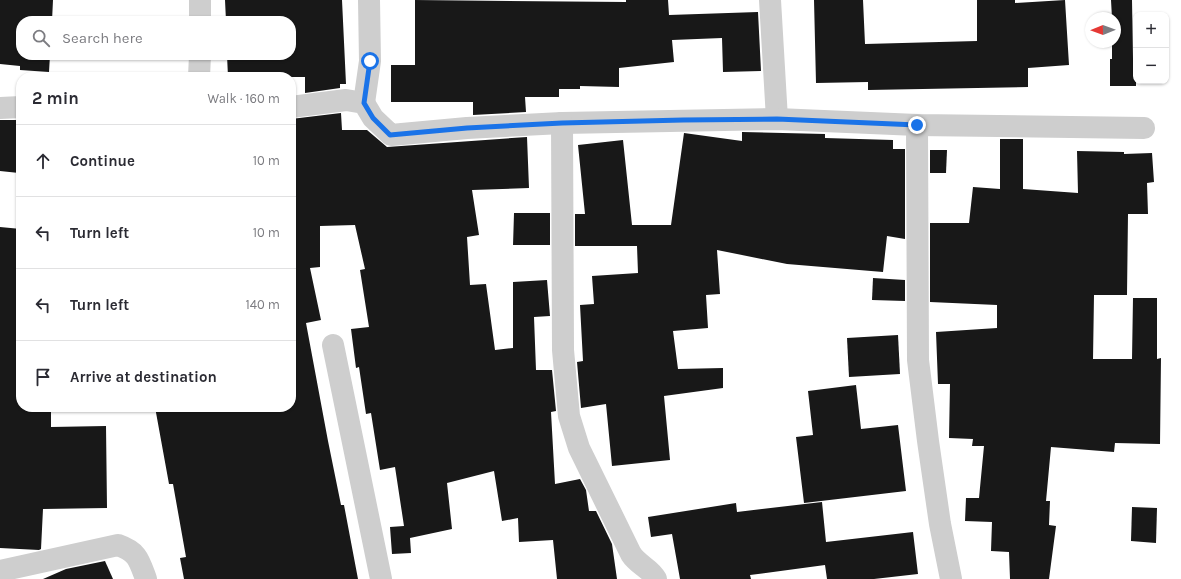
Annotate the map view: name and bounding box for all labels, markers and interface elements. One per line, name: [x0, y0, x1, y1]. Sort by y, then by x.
north arrow: [1085, 12, 1121, 48]
map controls: [1133, 12, 1169, 84]
button: +: [1133, 12, 1169, 48]
search box: [16, 16, 296, 60]
icon: search: [30, 27, 52, 49]
text: Search here: [62, 29, 143, 47]
button: −: [1133, 48, 1169, 84]
route start: [361, 52, 379, 70]
text: 2 min: [32, 88, 79, 108]
text: Walk · 160 m: [207, 91, 280, 106]
route end: [908, 116, 926, 134]
icon: ahead: [32, 150, 54, 172]
text: Continue: [70, 152, 135, 170]
text: 10 m: [253, 153, 280, 168]
icon: left: [32, 222, 54, 244]
text: Turn left: [70, 224, 129, 242]
text: 10 m: [253, 225, 280, 240]
icon: left: [32, 294, 54, 316]
text: Turn left: [70, 296, 129, 314]
text: 140 m: [245, 297, 280, 312]
icon: arrive: [32, 366, 54, 388]
text: Arrive at destination: [70, 368, 217, 386]

